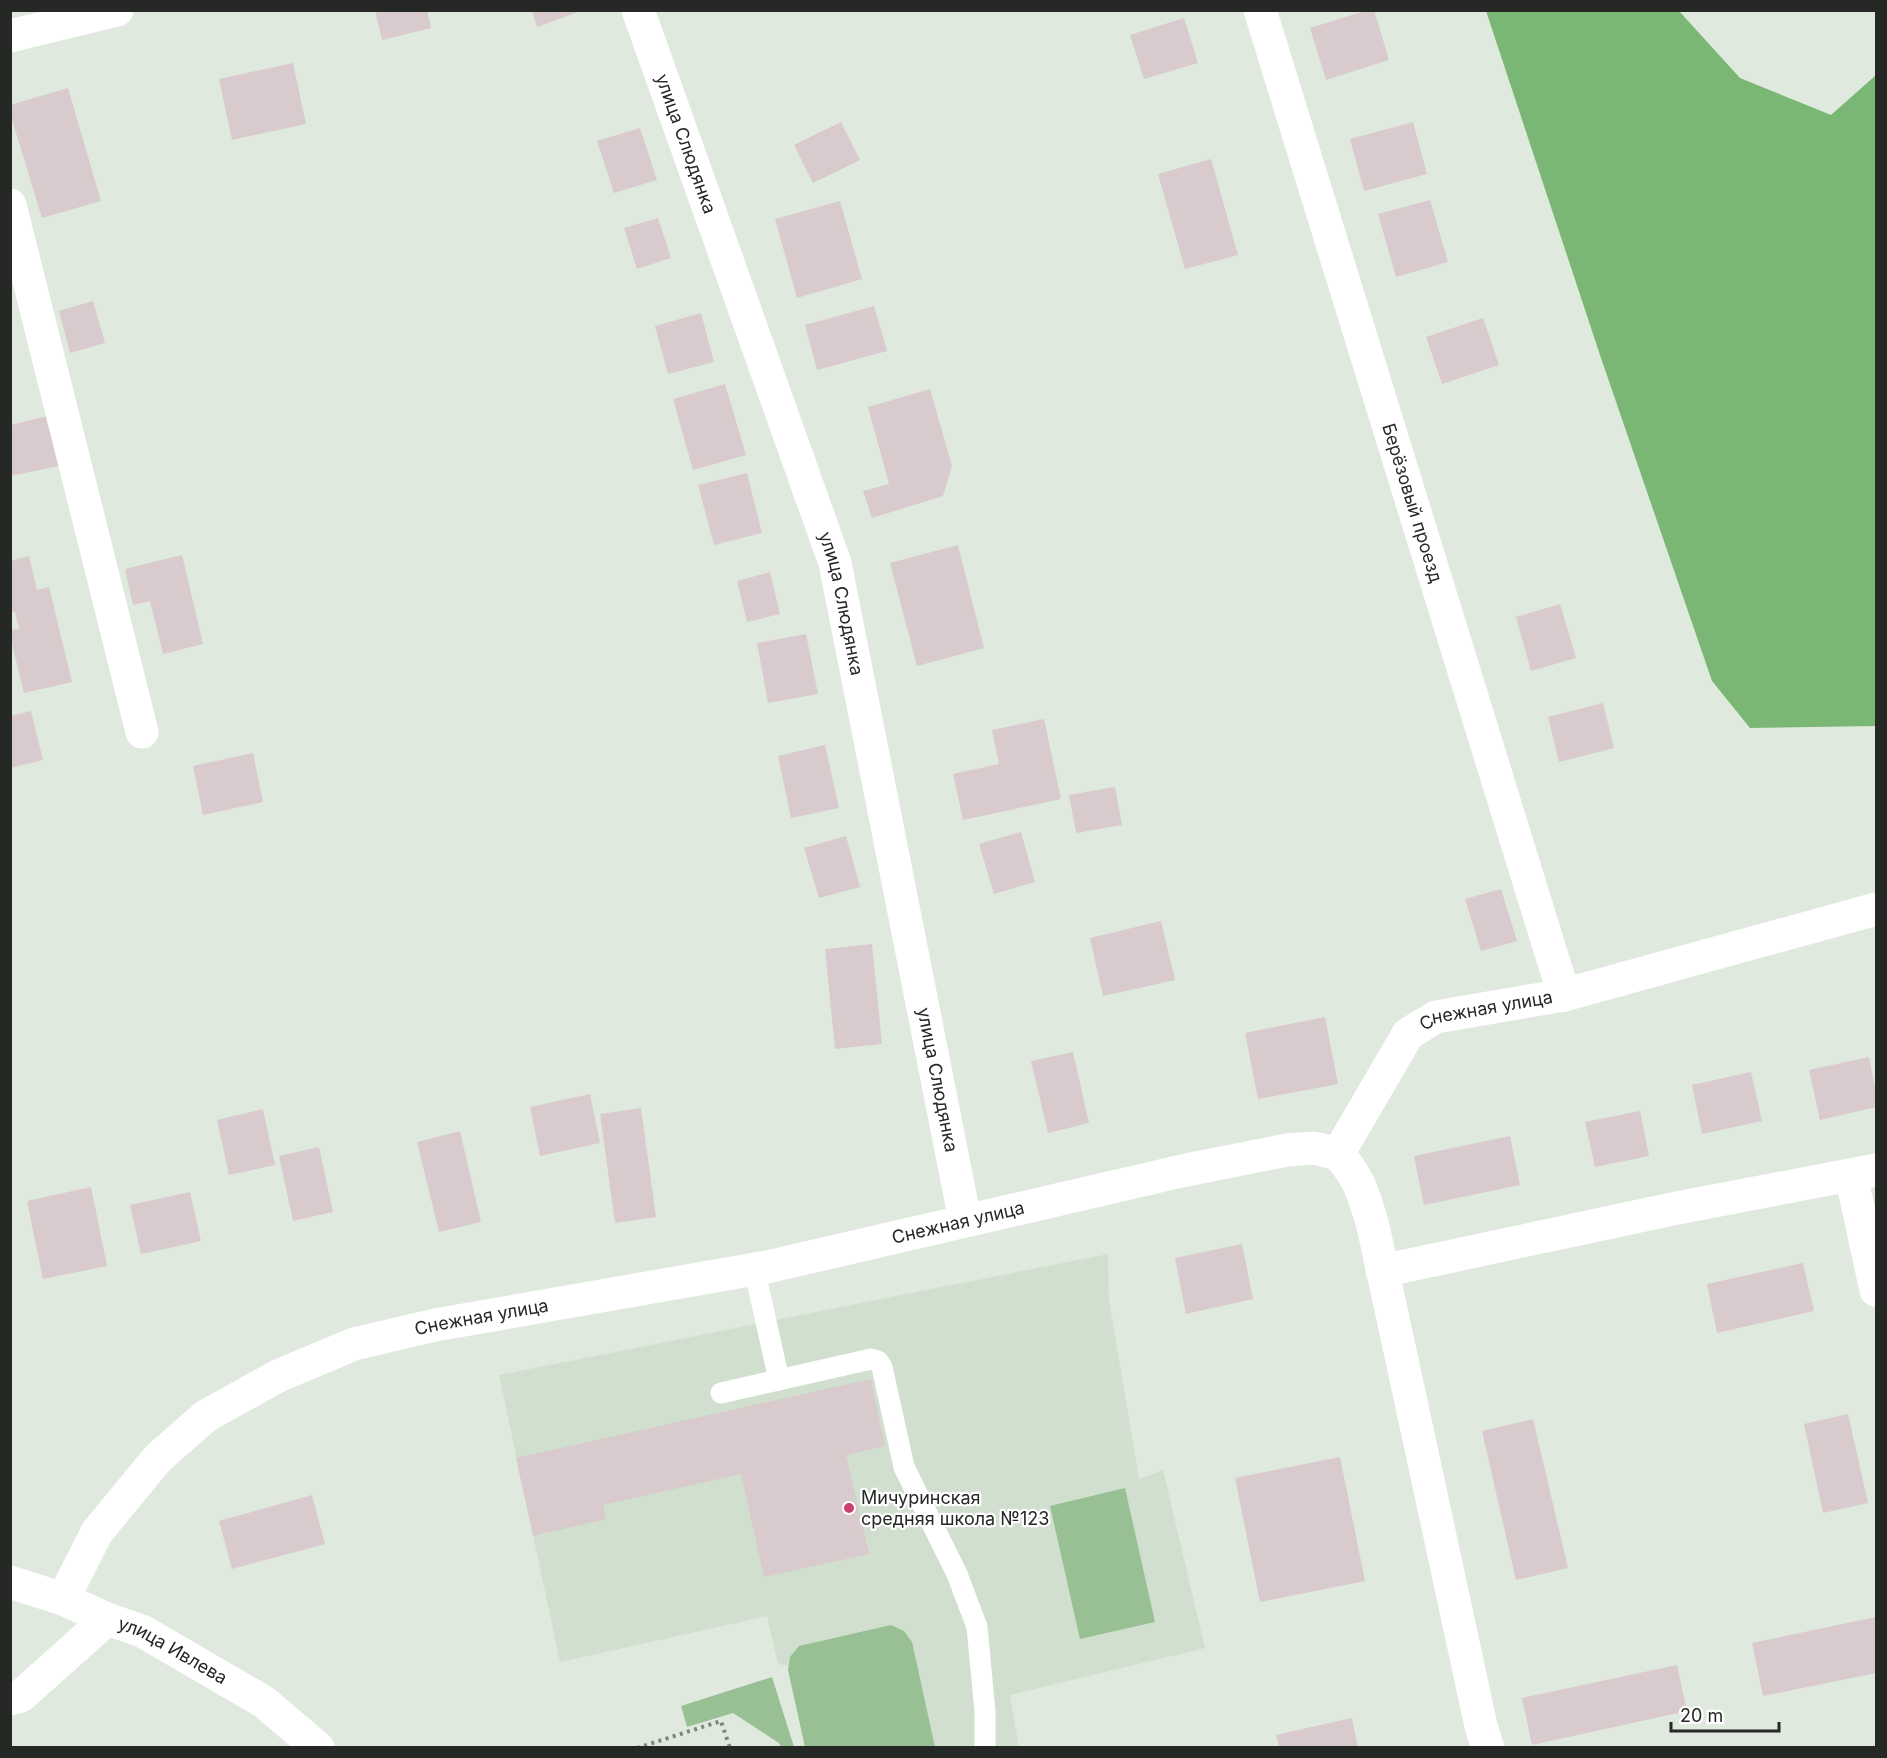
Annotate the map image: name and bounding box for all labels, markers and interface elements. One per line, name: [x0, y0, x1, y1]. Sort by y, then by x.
street label: улица Слюдянка: [652, 71, 721, 216]
street label: Берёзовый проезд: [1378, 421, 1447, 585]
street label: улица Слюдянка: [815, 529, 868, 677]
street label: Снежная улица: [1415, 986, 1554, 1035]
street label: улица Слюдянка: [913, 1006, 962, 1154]
street label: Снежная улица: [890, 1197, 1026, 1248]
street label: Снежная улица: [412, 1294, 550, 1339]
place label: Мичуринская средняя школа №123: [861, 1487, 1049, 1529]
marker: Мичуринская средняя школа №123: [842, 1501, 856, 1515]
street label: улица Ивлева: [116, 1613, 231, 1688]
scale bar: [1671, 1695, 1779, 1733]
text: 20 m: [1680, 1705, 1723, 1726]

